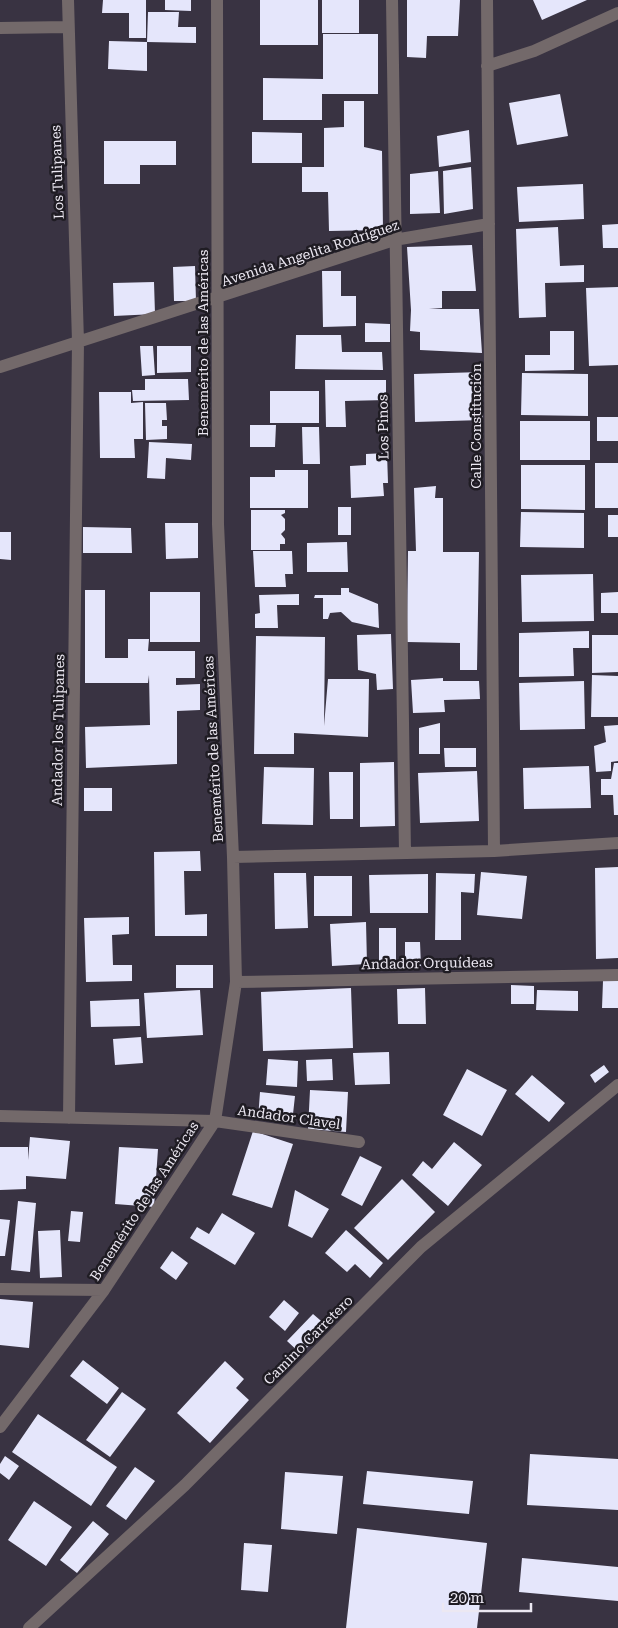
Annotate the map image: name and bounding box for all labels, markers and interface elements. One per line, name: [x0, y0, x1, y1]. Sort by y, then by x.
street label: Los Tulipanes: [47, 124, 67, 219]
street label: Avenida Angelita Rodríguez: [219, 217, 401, 289]
street label: Benemérito de las Américas: [195, 249, 211, 436]
street label: Calle Constitución: [468, 363, 484, 489]
street label: Los Pinos: [374, 394, 392, 460]
street label: Andador los Tulipanes: [49, 654, 67, 806]
street label: Benemérito de las Américas: [200, 655, 226, 843]
street label: Andador Orquídeas: [361, 954, 493, 972]
street label: Andador Clavel: [237, 1102, 342, 1132]
street label: Benemérito de las Américas: [86, 1118, 202, 1284]
street label: Camino Carretero: [260, 1292, 356, 1388]
scale bar: [443, 1580, 530, 1612]
text: 20 m: [450, 1589, 485, 1607]

